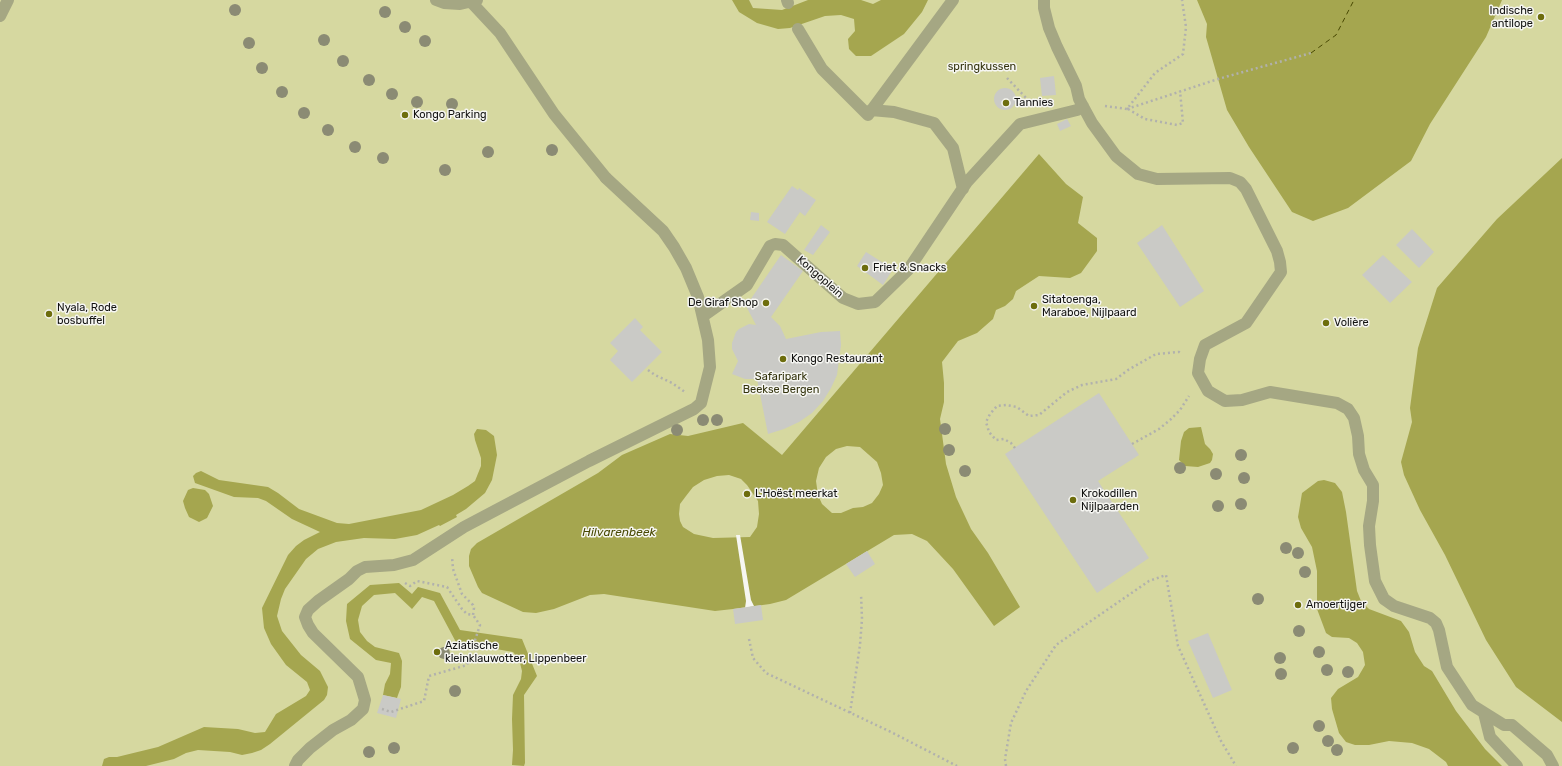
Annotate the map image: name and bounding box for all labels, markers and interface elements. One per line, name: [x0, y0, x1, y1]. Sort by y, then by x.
place label: Indische antilope: [1490, 4, 1533, 30]
marker: Indische antilope: [1536, 12, 1546, 22]
park label: springkussen: [948, 60, 1016, 74]
place label: Tannies: [1014, 96, 1053, 110]
marker: Tannies: [1001, 98, 1011, 108]
place label: Kongo Parking: [413, 108, 487, 122]
marker: Kongo Parking: [400, 110, 410, 120]
street label: Kongoplein: [794, 253, 846, 301]
place label: Friet & Snacks: [873, 261, 946, 275]
marker: Friet & Snacks: [860, 263, 870, 273]
place label: Sitatoenga, Maraboe, Nijlpaard: [1042, 293, 1137, 319]
place label: De Giraf Shop: [688, 296, 758, 310]
marker: De Giraf Shop: [761, 298, 771, 308]
place label: Nyala, Rode bosbuffel: [57, 301, 117, 327]
marker: Sitatoenga, Maraboe, Nijlpaard: [1029, 301, 1039, 311]
marker: Nyala, Rode bosbuffel: [44, 309, 54, 319]
place label: Volière: [1334, 316, 1369, 330]
marker: Volière: [1321, 318, 1331, 328]
place label: Kongo Restaurant: [791, 352, 883, 366]
marker: Kongo Restaurant: [778, 354, 788, 364]
park label: Safaripark Beekse Bergen: [743, 370, 819, 396]
place label: L'Hoëst meerkat: [755, 487, 838, 501]
place label: Krokodillen Nijlpaarden: [1081, 487, 1139, 513]
marker: L'Hoëst meerkat: [742, 489, 752, 499]
marker: Krokodillen Nijlpaarden: [1068, 495, 1078, 505]
water label: Hilvarenbeek: [582, 526, 656, 540]
place label: Amoertijger: [1306, 598, 1366, 612]
marker: Amoertijger: [1293, 600, 1303, 610]
place label: Aziatische kleinklauwotter, Lippenbeer: [445, 639, 586, 665]
marker: Aziatische kleinklauwotter, Lippenbeer: [432, 647, 442, 657]

